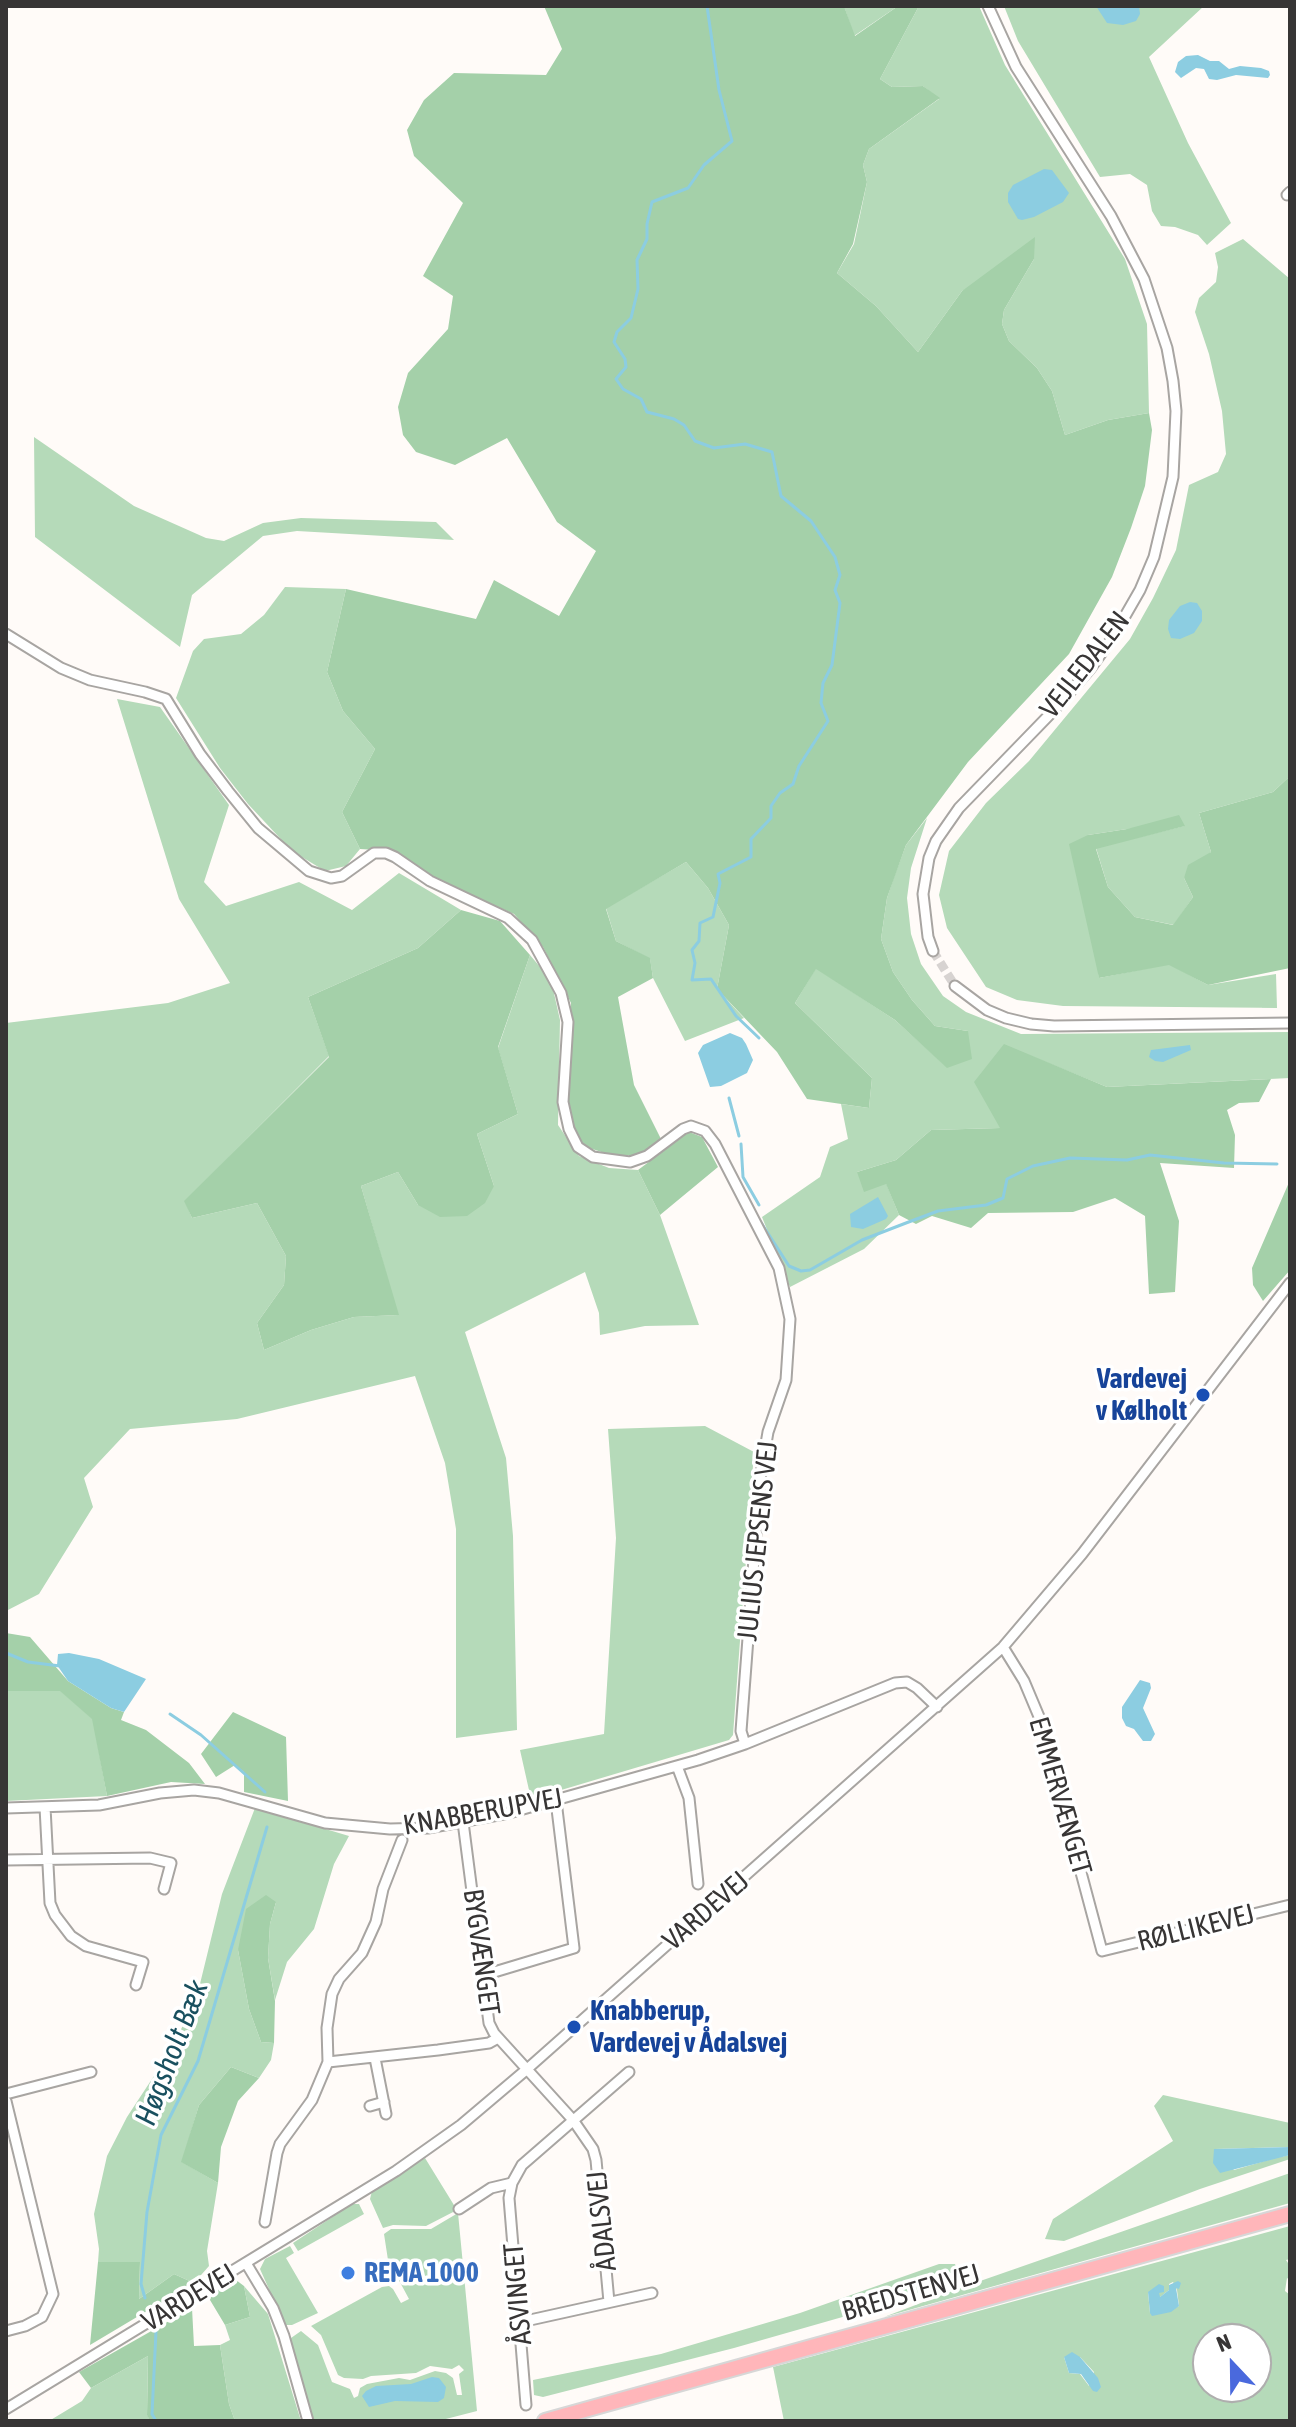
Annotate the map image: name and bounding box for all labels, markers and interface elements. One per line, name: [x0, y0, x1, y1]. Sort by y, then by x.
street label: VEJLEDALEN: [1033, 605, 1137, 725]
place label: Vardevej v Kølholt: [1096, 1362, 1187, 1428]
marker: Vardevej v Kølholt: [1194, 1386, 1212, 1404]
street label: JULIUS JEPSENS VEJ: [731, 1439, 785, 1643]
street label: EMMERVÆNGET: [1021, 1713, 1099, 1879]
street label: KNABBERUPVEJ: [401, 1781, 565, 1843]
street label: VARDEVEJ: [656, 1865, 756, 1957]
street label: BYGVÆNGET: [456, 1887, 506, 2017]
street label: RØLLIKEVEJ: [1134, 1897, 1258, 1959]
water label: Høgsholt Bæk: [128, 1975, 216, 2131]
place label: Knabberup, Vardevej v Ådalsvej: [590, 1994, 787, 2060]
marker: Knabberup, Vardevej v Ådalsvej: [565, 2018, 583, 2036]
street label: ÅDALSVEJ: [580, 2169, 624, 2273]
street label: ÅSVINGET: [497, 2242, 539, 2346]
place label: REMA 1000: [364, 2256, 479, 2290]
street label: VARDEVEJ: [136, 2257, 242, 2339]
street label: BREDSTENVEJ: [838, 2257, 984, 2329]
marker: REMA 1000: [339, 2264, 357, 2282]
north arrow: [1192, 2323, 1272, 2403]
text: N: [1213, 2328, 1235, 2357]

